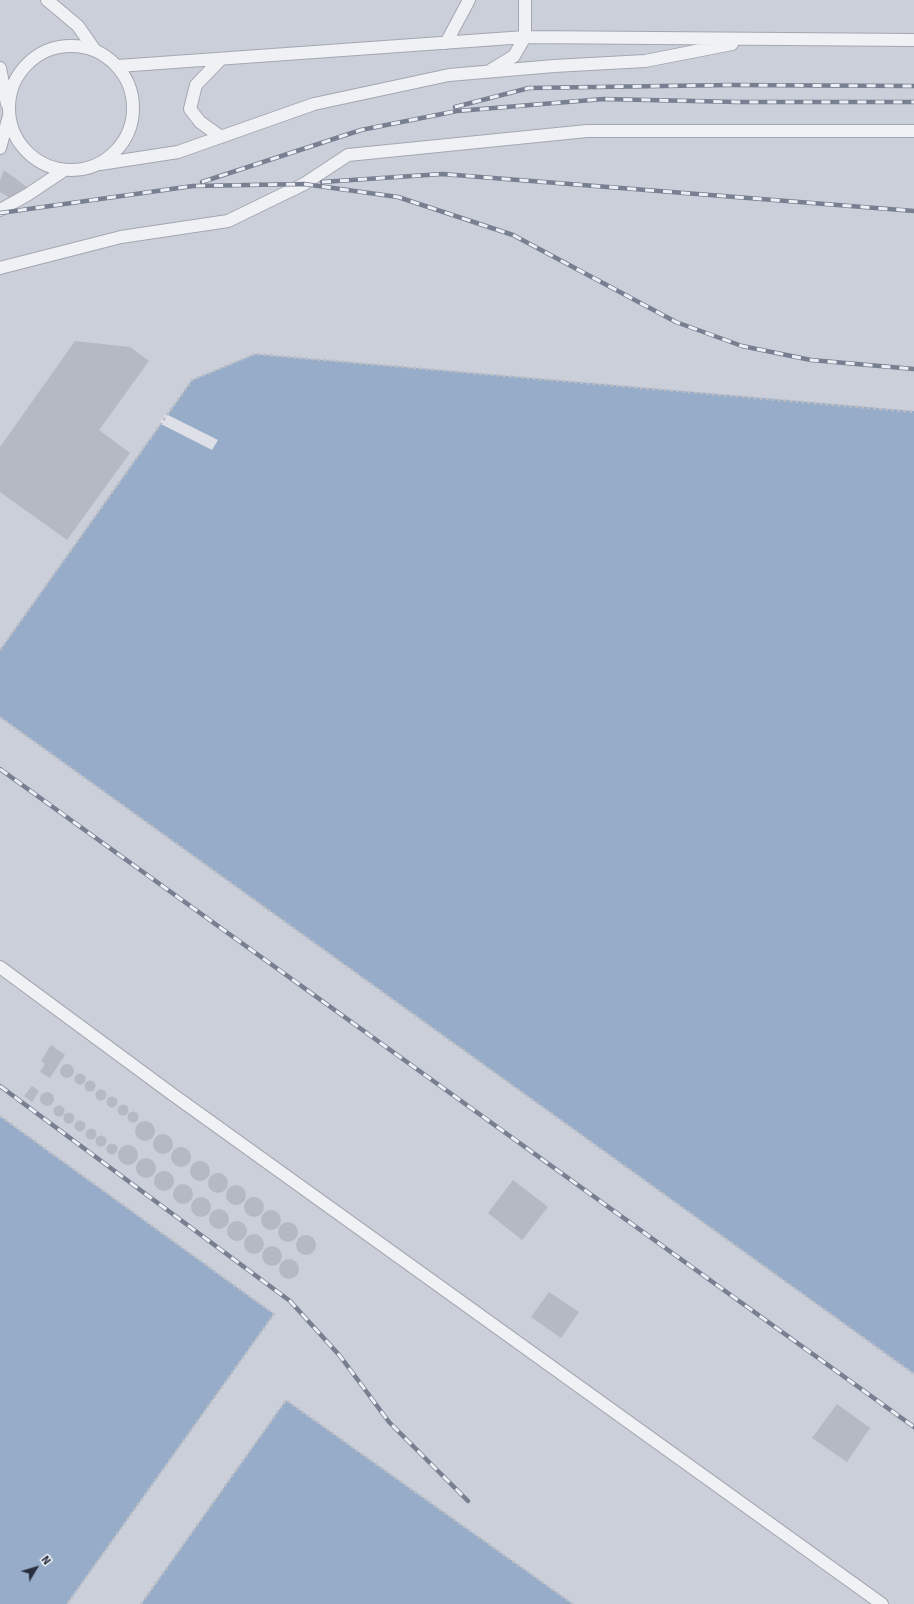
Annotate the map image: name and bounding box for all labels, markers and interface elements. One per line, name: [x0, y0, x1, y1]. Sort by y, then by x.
north arrow: [16, 1548, 56, 1588]
text: N: [38, 1553, 53, 1567]

